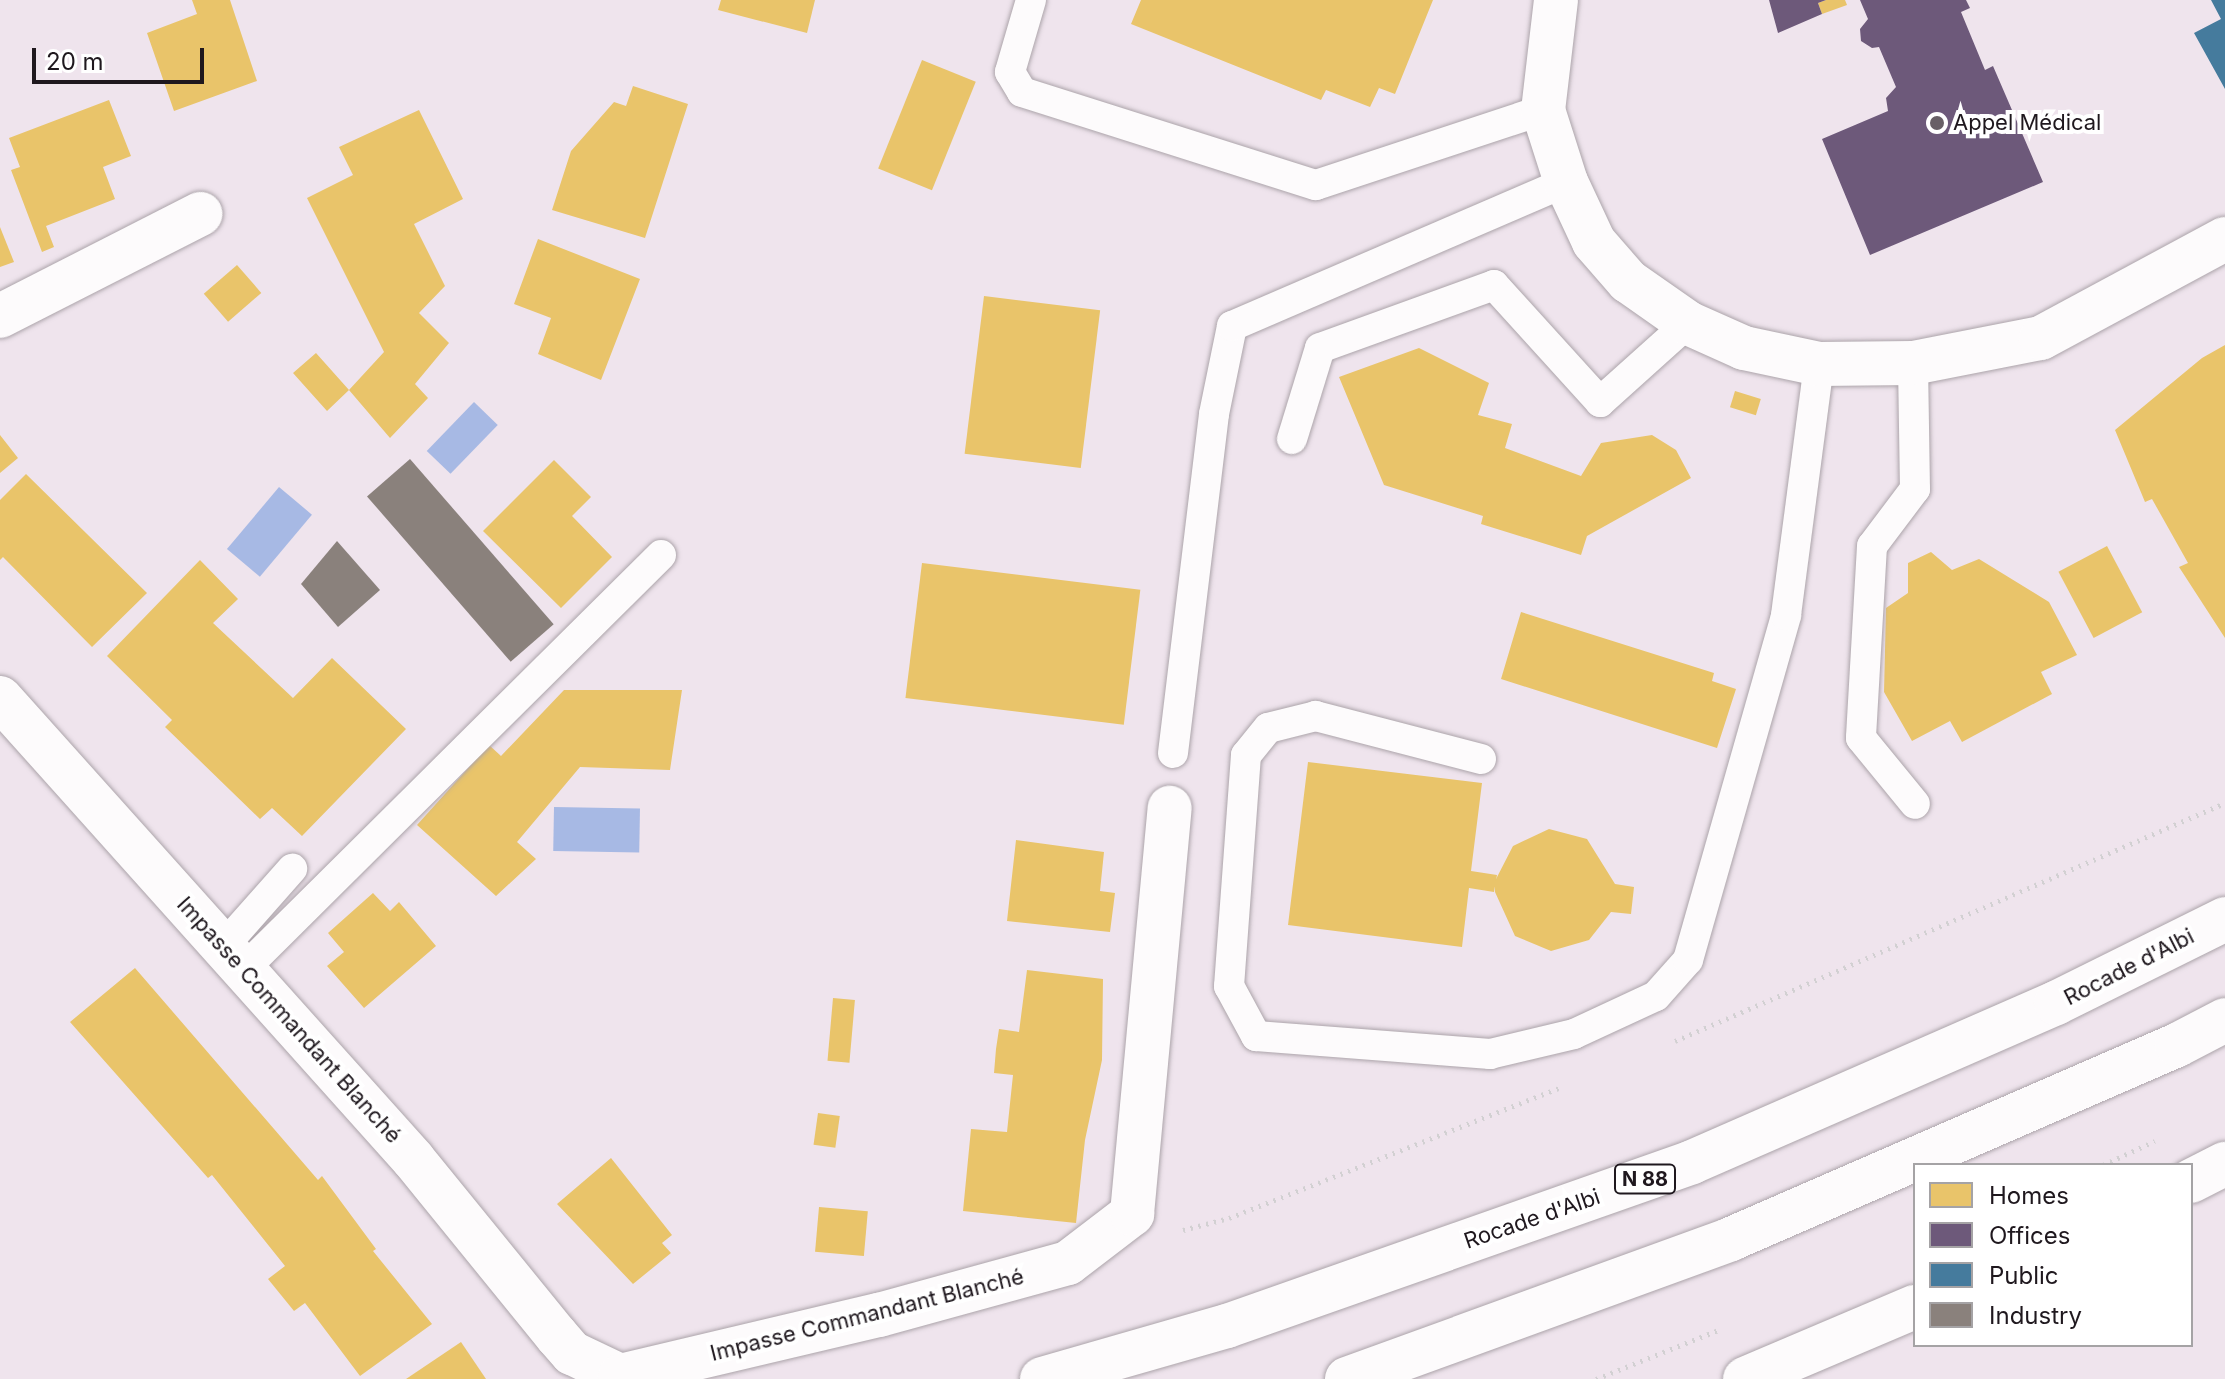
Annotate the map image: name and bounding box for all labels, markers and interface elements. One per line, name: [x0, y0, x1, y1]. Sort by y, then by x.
scale bar: [36, 32, 208, 82]
text: 20 m: [46, 47, 104, 76]
place label: Appel Médical: [1953, 110, 2101, 136]
marker: Appel Médical: [1928, 114, 1946, 132]
street label: Impasse Commandant Blanché: [171, 891, 407, 1149]
street label: Rocade d'Albi: [2060, 923, 2198, 1011]
road number: N 88: [1613, 1163, 1677, 1195]
legend: [1913, 1163, 2193, 1347]
text: Homes: [1989, 1181, 2069, 1210]
street label: Rocade d'Albi: [1460, 1183, 1604, 1255]
text: Offices: [1989, 1221, 2070, 1250]
text: Public: [1989, 1261, 2059, 1290]
street label: Impasse Commandant Blanché: [707, 1263, 1027, 1367]
text: Industry: [1989, 1301, 2082, 1330]

